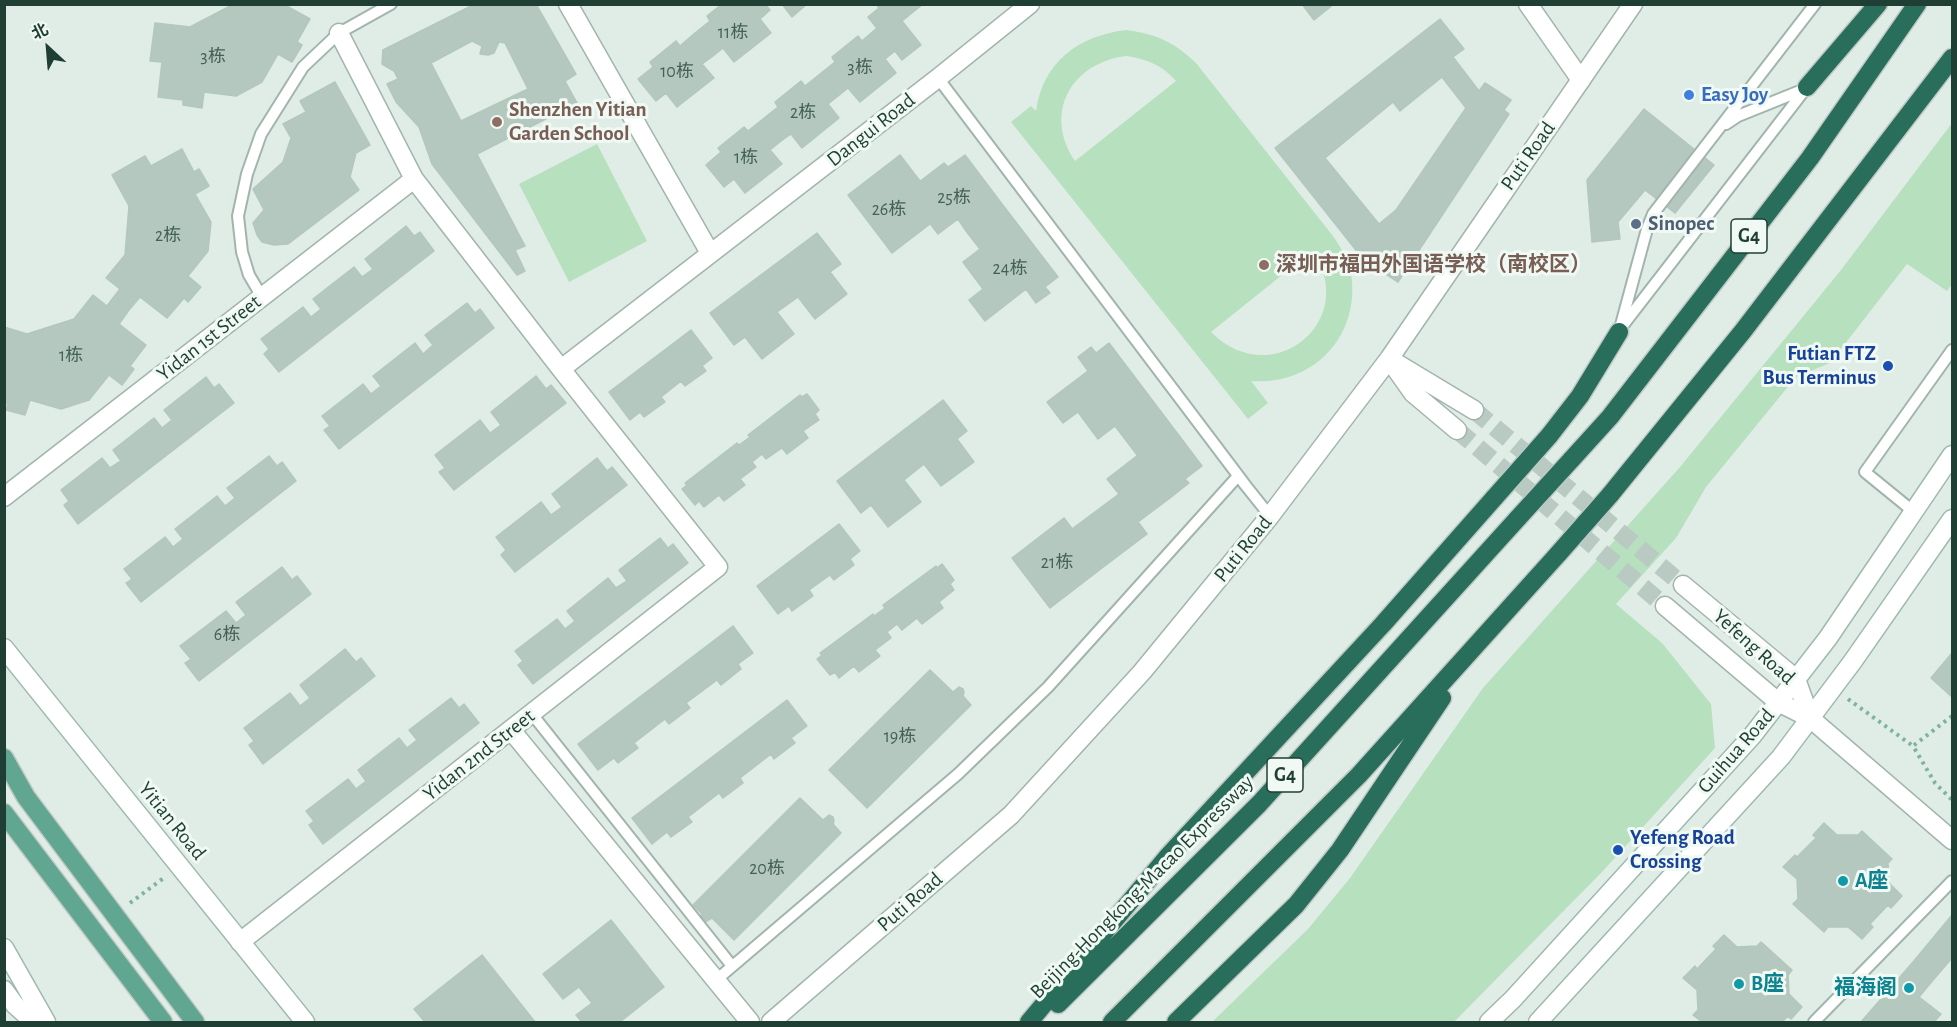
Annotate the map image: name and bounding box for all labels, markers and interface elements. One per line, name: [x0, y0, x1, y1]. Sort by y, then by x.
north arrow: [18, 18, 78, 78]
text: 北: [29, 21, 51, 43]
house number: 11栋: [718, 22, 748, 44]
house number: 3栋: [200, 46, 226, 68]
house number: 3栋: [847, 57, 873, 79]
house number: 10栋: [660, 61, 694, 83]
place label: Easy Joy: [1701, 82, 1768, 108]
street label: Dangui Road: [822, 88, 920, 172]
marker: Easy Joy: [1682, 88, 1696, 102]
place label: Shenzhen Yitian Garden School: [509, 97, 647, 147]
house number: 2栋: [790, 102, 816, 124]
marker: Shenzhen Yitian Garden School: [490, 115, 504, 129]
street label: Puti Road: [1495, 117, 1561, 195]
house number: 1栋: [734, 147, 758, 169]
house number: 25栋: [937, 187, 971, 209]
house number: 26栋: [872, 199, 906, 221]
place label: Sinopec: [1648, 211, 1714, 237]
marker: Sinopec: [1629, 217, 1643, 231]
road number: G4: [1731, 219, 1767, 253]
house number: 2栋: [155, 225, 181, 247]
place label: 深圳市福田外国语学校（南校区）: [1276, 252, 1591, 278]
house number: 24栋: [993, 258, 1027, 280]
marker: 深圳市福田外国语学校（南校区）: [1257, 258, 1271, 272]
street label: Yidan 1st Street: [152, 290, 266, 386]
place label: Futian FTZ Bus Terminus: [1763, 341, 1876, 391]
house number: 1栋: [59, 345, 83, 367]
marker: Futian FTZ Bus Terminus: [1881, 359, 1895, 373]
street label: Puti Road: [1209, 511, 1277, 587]
house number: 21栋: [1041, 552, 1073, 574]
street label: Yefeng Road: [1708, 604, 1800, 690]
house number: 6栋: [214, 624, 240, 646]
street label: Guihua Road: [1692, 703, 1780, 799]
street label: Yidan 2nd Street: [418, 704, 540, 806]
house number: 19栋: [884, 726, 916, 748]
road number: G4: [1267, 758, 1303, 792]
street label: Beijing-Hongkong-Macao Expressway: [1025, 770, 1259, 1004]
street label: Yitian Road: [133, 777, 211, 865]
place label: Yefeng Road Crossing: [1630, 825, 1735, 875]
marker: Yefeng Road Crossing: [1611, 843, 1625, 857]
house number: 20栋: [749, 858, 785, 880]
street label: Puti Road: [872, 867, 948, 937]
place label: A座: [1855, 868, 1889, 894]
marker: A座: [1836, 874, 1850, 888]
place label: B座: [1751, 971, 1784, 997]
place label: 福海阁: [1834, 975, 1897, 1001]
marker: B座: [1732, 977, 1746, 991]
marker: 福海阁: [1902, 981, 1916, 995]

